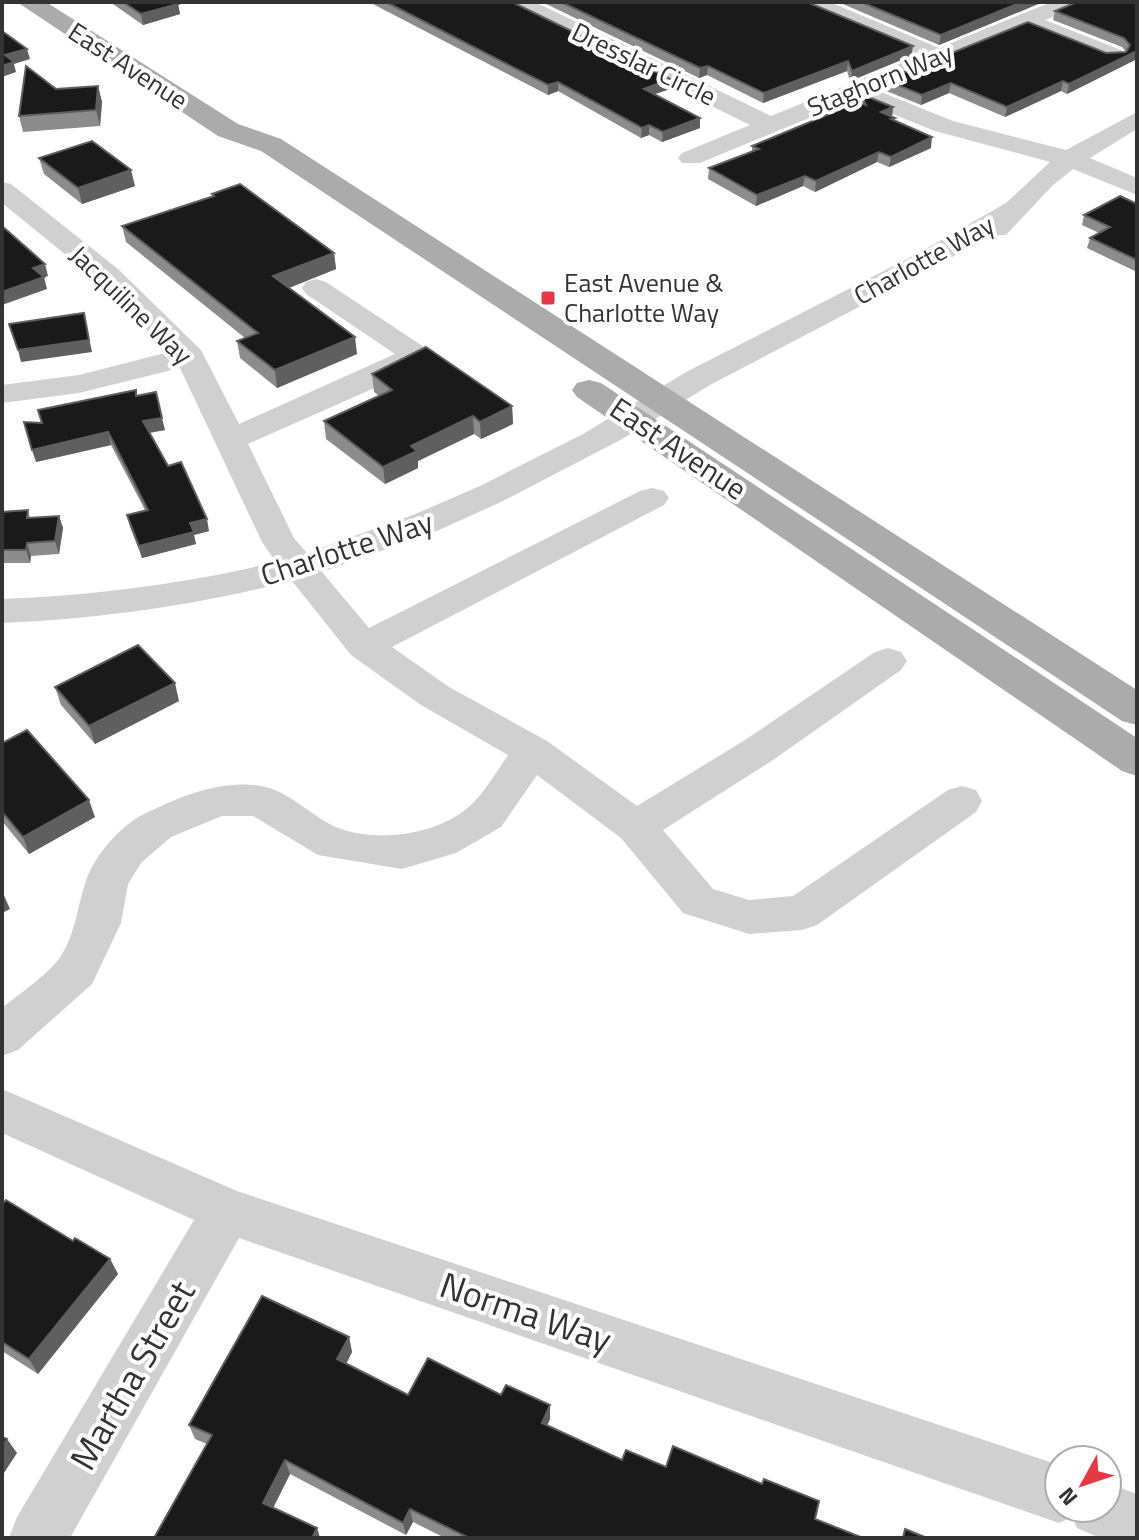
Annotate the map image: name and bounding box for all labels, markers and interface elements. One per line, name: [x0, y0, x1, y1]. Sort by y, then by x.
street label: East Avenue: [61, 12, 196, 119]
street label: Dresslar Circle: [566, 12, 723, 115]
street label: Staghorn Way: [801, 33, 958, 126]
street label: Charlotte Way: [847, 205, 1001, 314]
street label: Jacquiline Way: [61, 236, 202, 373]
place label: East Avenue & Charlotte Way: [564, 263, 723, 332]
marker: East Avenue & Charlotte Way: [539, 289, 557, 307]
street label: East Avenue: [601, 385, 756, 511]
street label: Charlotte Way: [255, 499, 439, 598]
street label: Norma Way: [433, 1257, 619, 1367]
street label: Martha Street: [55, 1269, 208, 1480]
north arrow: [1043, 1444, 1123, 1524]
text: N: [1050, 1480, 1086, 1514]

